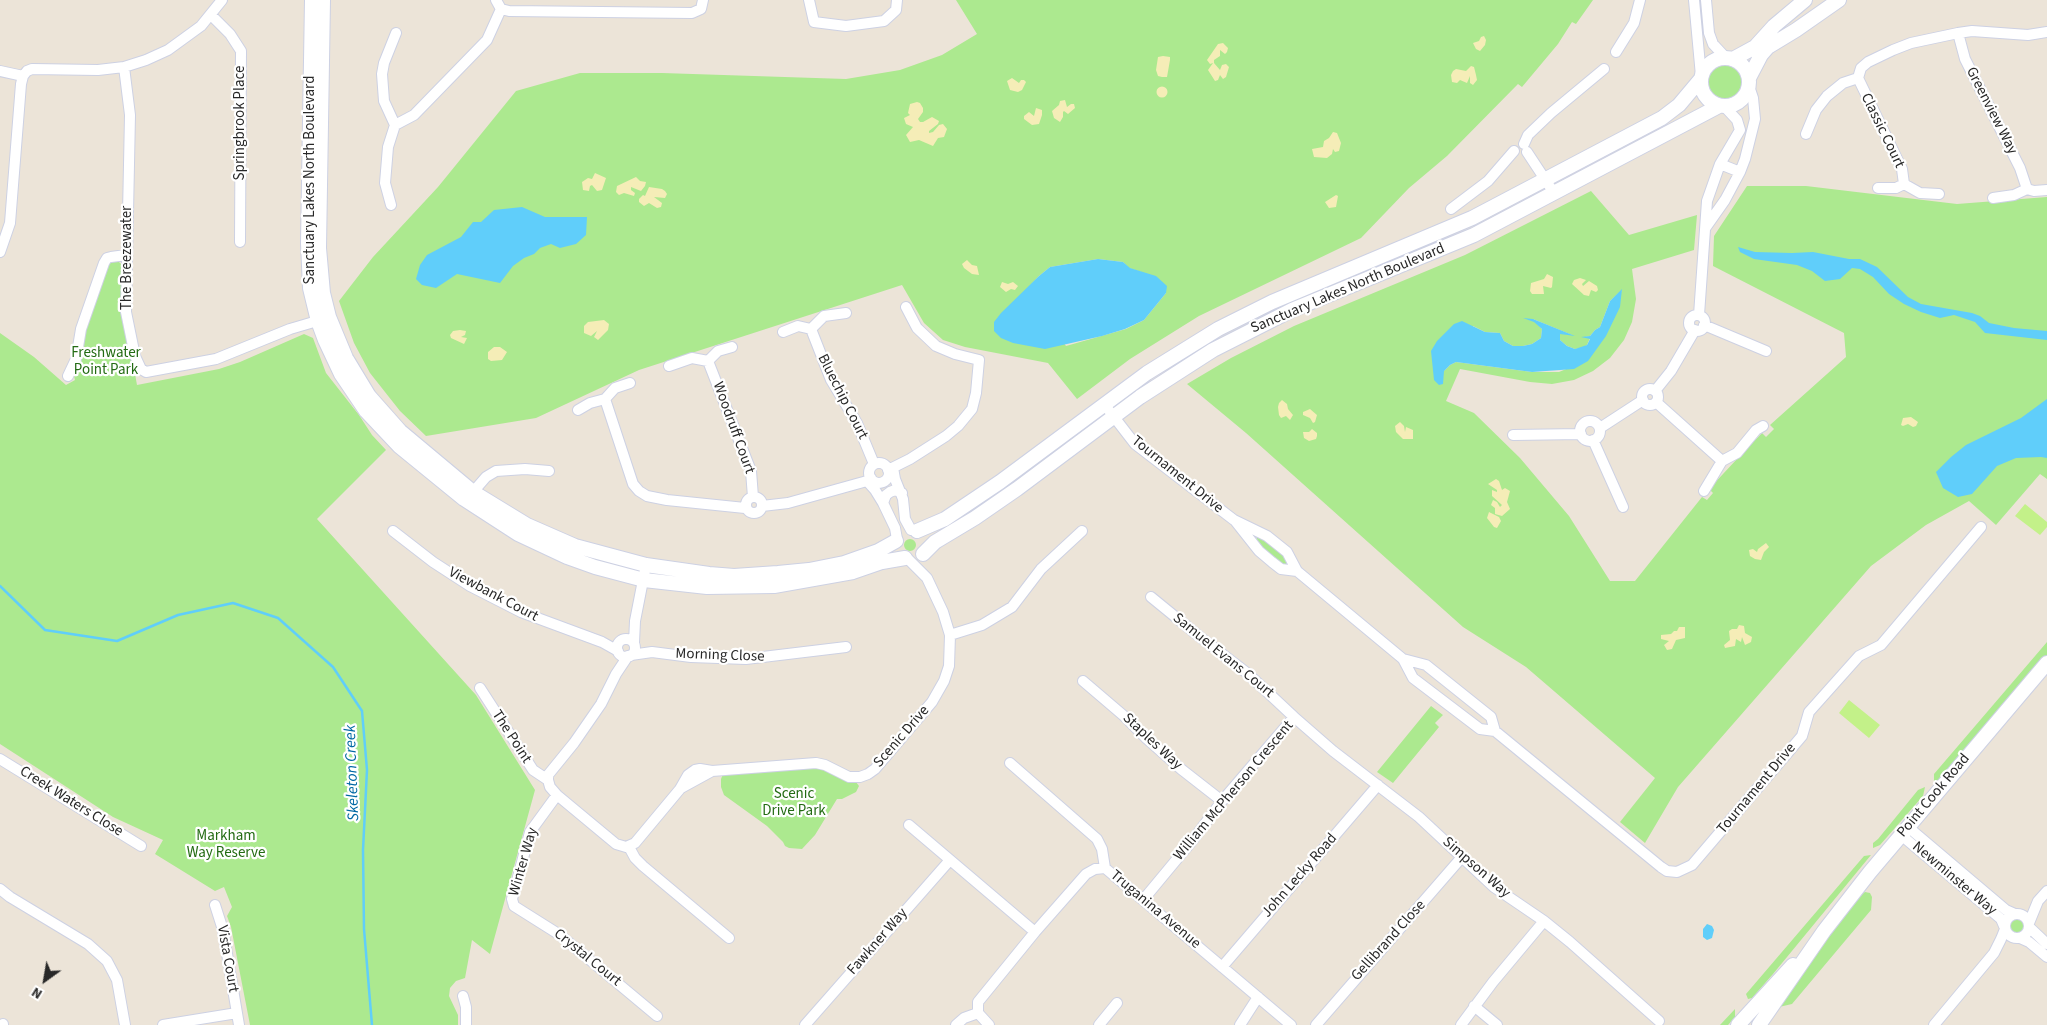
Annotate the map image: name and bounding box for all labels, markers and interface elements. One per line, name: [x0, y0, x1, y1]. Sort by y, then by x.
street label: Greenview Way: [1961, 64, 2021, 158]
street label: Springbrook Place: [232, 66, 250, 180]
street label: Sanctuary Lakes North Boulevard: [302, 76, 320, 284]
street label: Classic Court: [1856, 91, 1908, 171]
street label: The Breezewater: [119, 206, 137, 310]
street label: Sanctuary Lakes North Boulevard: [1248, 240, 1448, 338]
park label: Freshwater Point Park: [71, 345, 141, 380]
street label: Bluechip Court: [813, 351, 871, 443]
street label: Woodruff Court: [708, 380, 758, 476]
street label: Tournament Drive: [1127, 432, 1227, 518]
street label: Viewbank Court: [445, 564, 541, 626]
street label: Samuel Evans Court: [1169, 610, 1277, 702]
street label: Morning Close: [675, 645, 765, 667]
street label: Scenic Drive: [870, 702, 934, 772]
street label: The Point: [487, 707, 535, 767]
street label: Staples Way: [1118, 710, 1186, 774]
street label: William McPherson Crescent: [1170, 717, 1298, 865]
water label: Skeleton Creek: [342, 724, 364, 822]
street label: Tournament Drive: [1714, 740, 1800, 838]
street label: Point Cook Road: [1894, 751, 1974, 841]
street label: Creek Waters Close: [16, 763, 126, 841]
park label: Scenic Drive Park: [762, 786, 826, 821]
street label: Winter Way: [506, 826, 542, 898]
park label: Markham Way Reserve: [187, 828, 265, 863]
street label: John Lecky Road: [1259, 830, 1341, 922]
street label: Simpson Way: [1438, 834, 1514, 902]
street label: Newminster Way: [1908, 838, 2000, 920]
street label: Truganina Avenue: [1106, 867, 1204, 953]
street label: Gellibrand Close: [1348, 897, 1430, 985]
street label: Fawkner Way: [844, 905, 912, 979]
street label: Vista Court: [212, 924, 242, 994]
street label: Crystal Court: [550, 925, 624, 991]
north arrow: [20, 955, 70, 1005]
text: N: [28, 982, 46, 1004]

